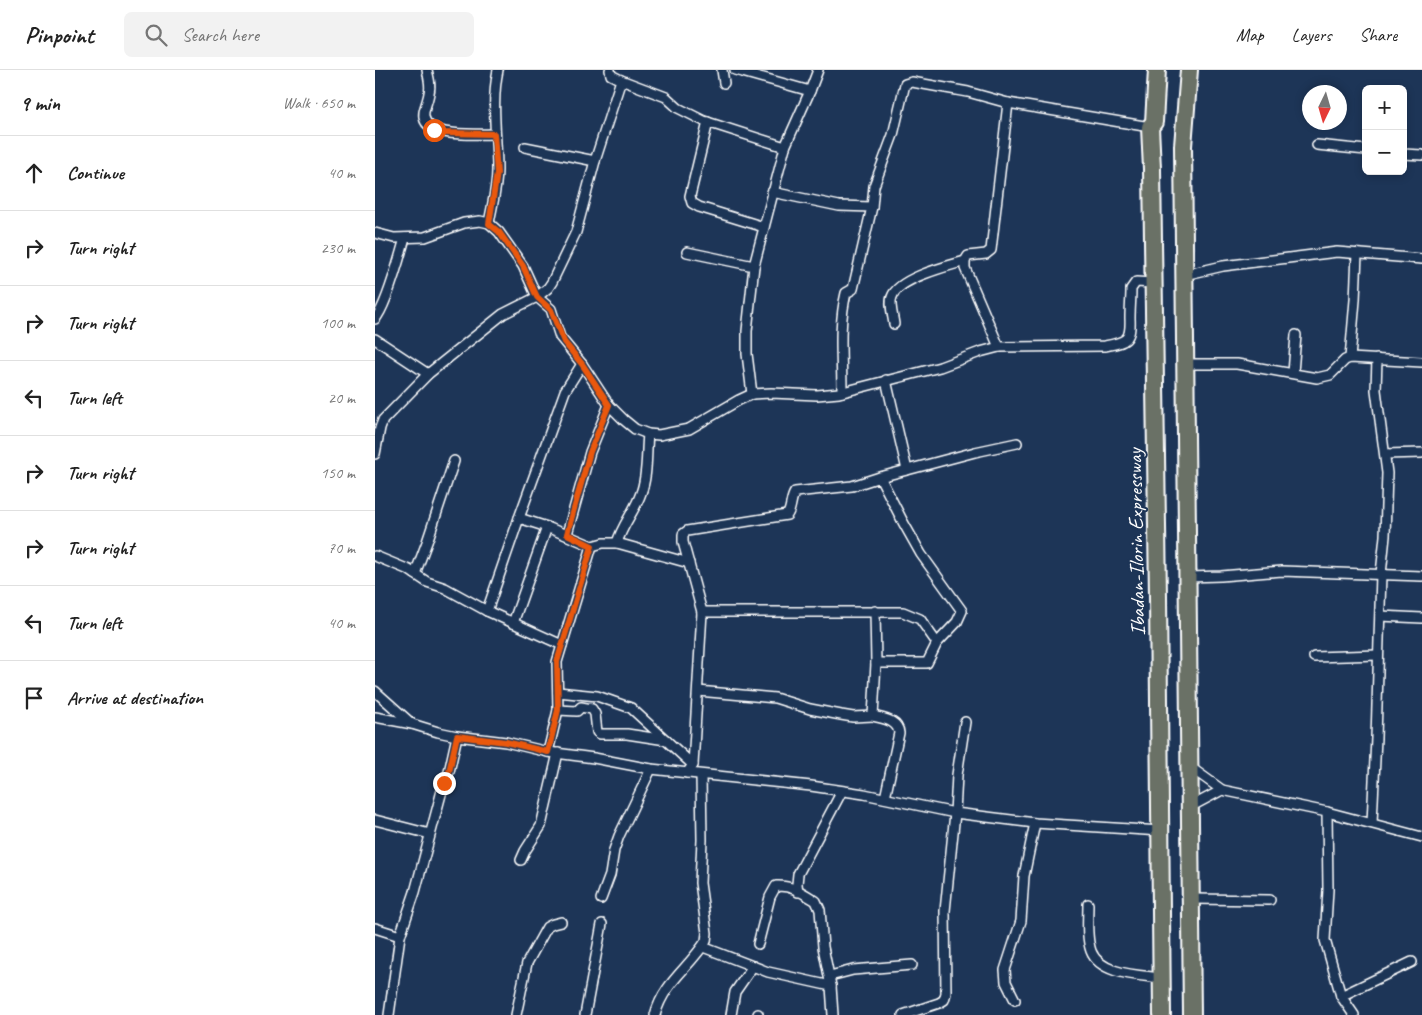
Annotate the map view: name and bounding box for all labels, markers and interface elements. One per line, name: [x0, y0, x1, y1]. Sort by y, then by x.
search box: [124, 12, 474, 57]
text: Pinpoint: [25, 20, 94, 50]
icon: search: [142, 21, 170, 49]
text: Search here: [182, 23, 259, 47]
text: Map: [1236, 24, 1264, 46]
text: Layers: [1292, 24, 1331, 46]
text: Share: [1359, 24, 1397, 46]
north arrow: [1302, 85, 1347, 130]
map controls: [1362, 85, 1407, 175]
button: +: [1362, 85, 1407, 130]
text: 9 min: [20, 90, 60, 116]
text: Walk · 650 m: [283, 93, 355, 113]
route start: [423, 119, 446, 142]
button: −: [1362, 130, 1407, 175]
icon: ahead: [20, 159, 48, 187]
text: Continue: [67, 161, 124, 185]
text: 40 m: [328, 163, 355, 183]
icon: right: [20, 234, 48, 262]
text: Turn right: [67, 236, 134, 260]
text: 230 m: [321, 238, 355, 258]
icon: right: [20, 309, 48, 337]
text: Turn right: [67, 311, 134, 335]
text: 100 m: [321, 313, 355, 333]
icon: left: [20, 384, 48, 412]
text: Turn left: [67, 386, 122, 410]
text: 20 m: [328, 388, 355, 408]
street label: Ibadan-Ilorin Expressway: [1121, 446, 1151, 636]
icon: right: [20, 459, 48, 487]
text: Turn right: [67, 461, 134, 485]
text: 150 m: [321, 463, 355, 483]
icon: right: [20, 534, 48, 562]
text: Turn right: [67, 536, 134, 560]
text: 70 m: [328, 538, 355, 558]
icon: left: [20, 609, 48, 637]
text: Turn left: [67, 611, 122, 635]
text: 40 m: [328, 613, 355, 633]
icon: arrive: [20, 684, 48, 712]
text: Arrive at destination: [67, 686, 203, 710]
route end: [433, 772, 456, 795]

